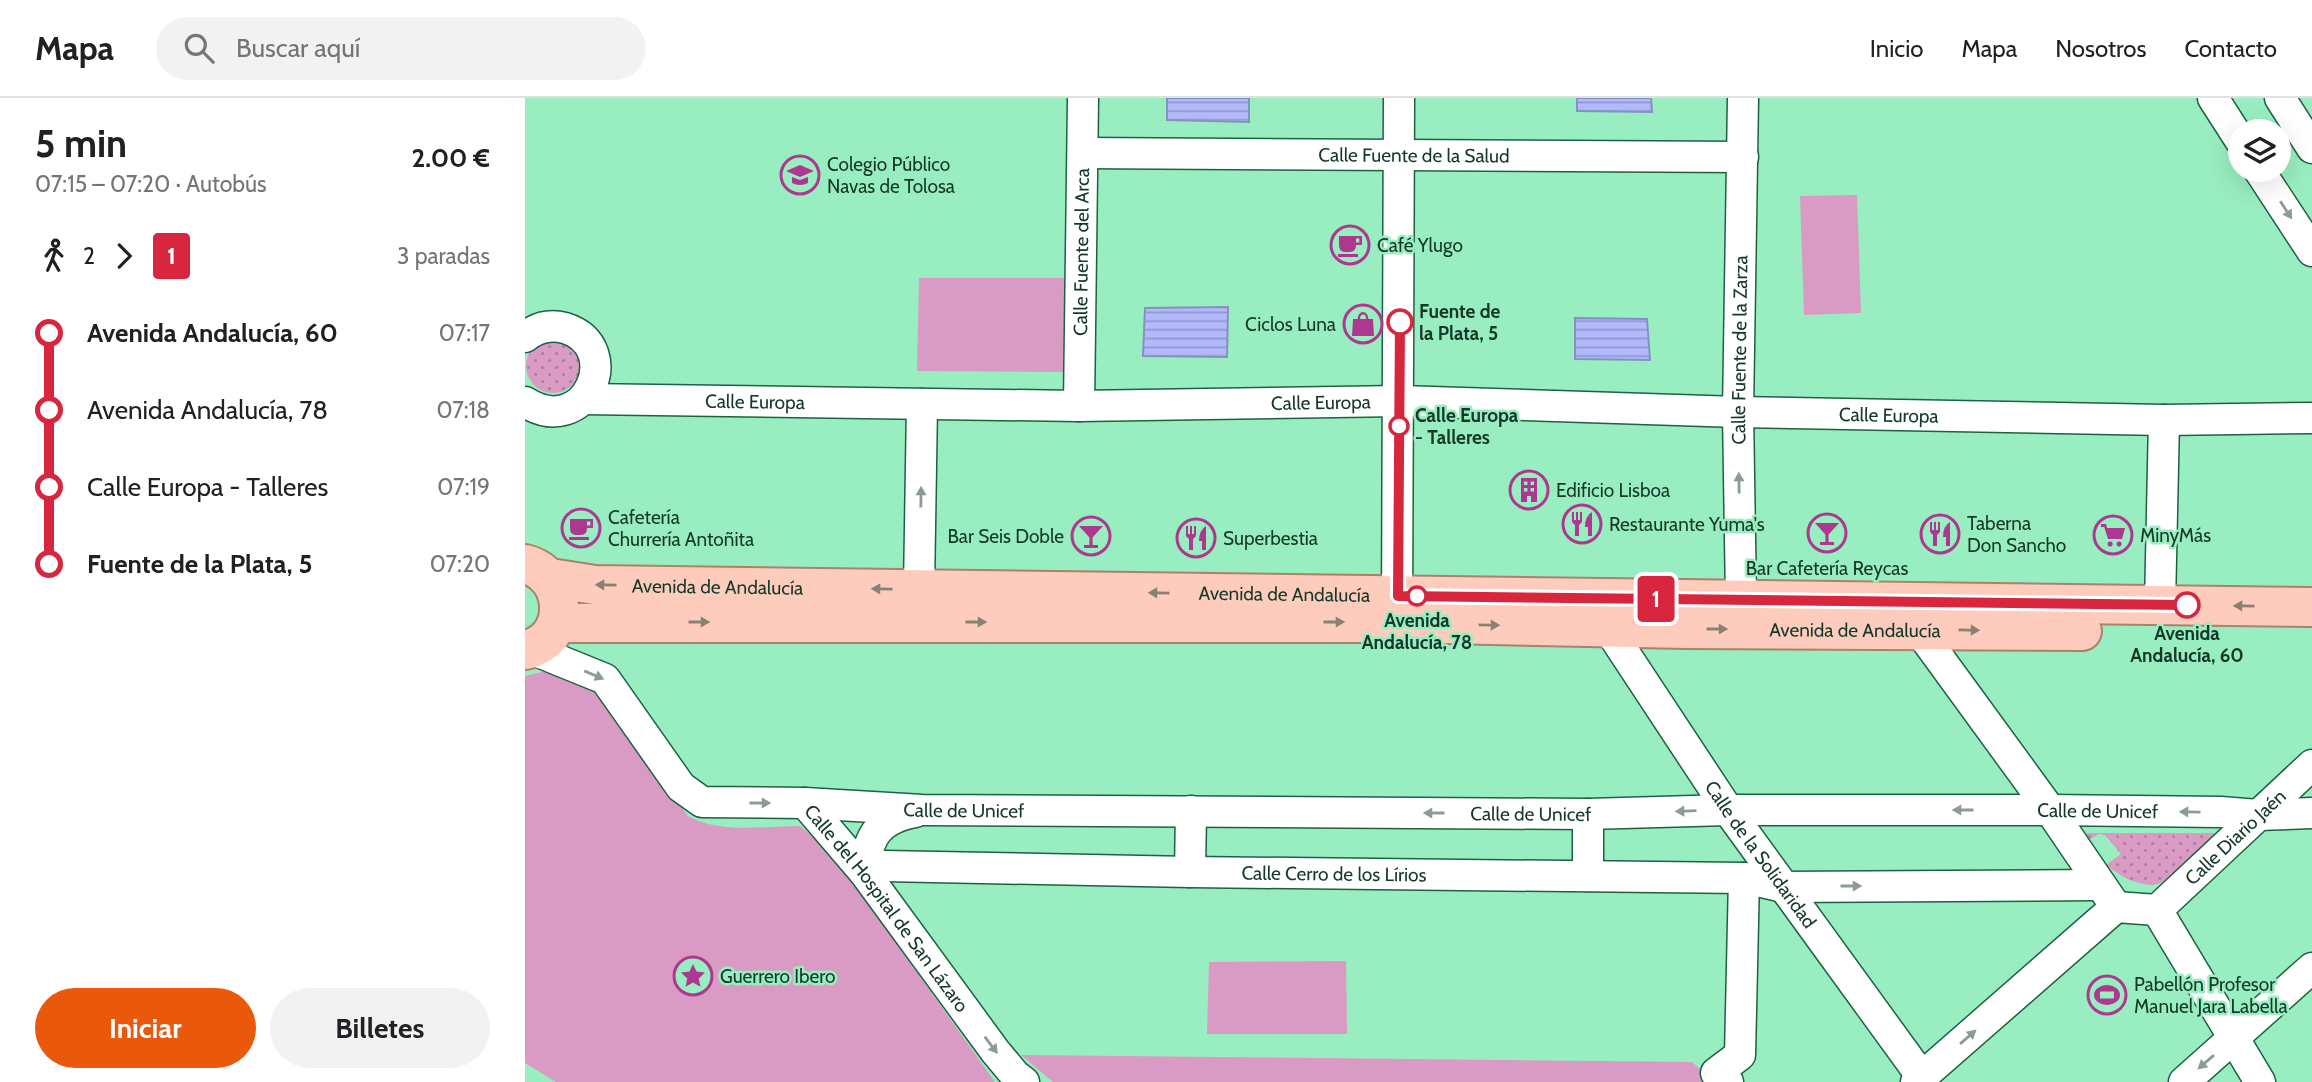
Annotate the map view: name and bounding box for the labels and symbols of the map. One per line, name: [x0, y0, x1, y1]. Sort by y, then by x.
street label: Calle Fuente de la Salud: [1318, 143, 1510, 168]
place label: Colegio Público Navas de Tolosa: [827, 153, 955, 198]
school or university icon: Colegio Público Navas de Tolosa: [779, 154, 821, 196]
street label: Calle Fuente del Arca: [1069, 168, 1094, 336]
one-way arrow: [2279, 201, 2292, 220]
cafe icon: Café Ylugo: [1329, 224, 1371, 266]
place label: Café Ylugo: [1377, 234, 1463, 257]
street label: Calle Fuente de la Zarza: [1727, 255, 1752, 445]
place label: Fuente de la Plata, 5: [1419, 300, 1500, 345]
shop icon: Ciclos Luna: [1342, 303, 1384, 345]
marker: Fuente de la Plata, 5: [1387, 309, 1413, 335]
place label: Ciclos Luna: [1245, 313, 1336, 336]
street label: Calle Europa: [705, 390, 805, 414]
street label: Calle Europa: [1271, 390, 1371, 415]
street label: Calle Europa: [1839, 403, 1939, 428]
place label: Calle Europa - Talleres: [1415, 404, 1519, 449]
marker: Calle Europa - Talleres: [1389, 416, 1409, 436]
building icon: Edificio Lisboa: [1508, 469, 1550, 511]
one-way arrow: [1733, 472, 1745, 494]
place label: Edificio Lisboa: [1556, 479, 1670, 502]
one-way arrow: [915, 486, 926, 508]
restaurant icon: Restaurante Yuma's: [1561, 503, 1603, 545]
place label: Cafetería Churrería Antoñita: [608, 506, 754, 551]
cafe icon: Cafetería Churrería Antoñita: [560, 507, 602, 549]
bar icon: Bar Cafetería Reycas: [1806, 512, 1848, 554]
place label: Taberna Don Sancho: [1967, 512, 2066, 557]
place label: Restaurante Yuma's: [1609, 513, 1765, 536]
restaurant icon: Taberna Don Sancho: [1919, 513, 1961, 555]
supermarket icon: MinyMás: [2092, 514, 2134, 556]
bar icon: Bar Seis Doble: [1070, 515, 1112, 557]
restaurant icon: Superbestia: [1175, 517, 1217, 559]
place label: MinyMás: [2140, 524, 2211, 547]
place label: Bar Seis Doble: [947, 525, 1064, 548]
place label: Superbestia: [1223, 527, 1318, 550]
place label: Bar Cafetería Reycas: [1746, 557, 1908, 580]
street label: Avenida de Andalucía: [632, 574, 803, 600]
line badge: 1: [1633, 576, 1679, 622]
one-way arrow: [595, 580, 617, 591]
street label: Avenida de Andalucía: [1199, 582, 1370, 607]
one-way arrow: [871, 583, 893, 595]
marker: Avenida Andalucía, 78: [1407, 586, 1427, 606]
one-way arrow: [1148, 587, 1170, 598]
marker: Avenida Andalucía, 60: [2174, 592, 2200, 618]
one-way arrow: [2233, 600, 2255, 612]
place label: Avenida Andalucía, 78: [1362, 609, 1472, 654]
one-way arrow: [689, 616, 711, 628]
one-way arrow: [965, 616, 987, 628]
one-way arrow: [1323, 616, 1345, 628]
street label: Avenida de Andalucía: [1769, 618, 1941, 642]
one-way arrow: [1479, 619, 1501, 631]
place label: Avenida Andalucía, 60: [2130, 622, 2244, 667]
one-way arrow: [1706, 623, 1728, 635]
one-way arrow: [1958, 624, 1980, 636]
one-way arrow: [584, 669, 604, 681]
street label: Calle de la Solidaridad: [1700, 776, 1821, 933]
street label: Calle Diario Jaén: [2180, 785, 2291, 890]
one-way arrow: [750, 797, 772, 809]
street label: Calle de Unicef: [903, 798, 1025, 823]
street label: Calle de Unicef: [2037, 799, 2159, 823]
street label: Calle del Hospital de San Lázaro: [799, 800, 974, 1017]
street label: Calle de Unicef: [1470, 802, 1592, 826]
one-way arrow: [1951, 804, 1973, 816]
one-way arrow: [1675, 806, 1697, 817]
one-way arrow: [2179, 806, 2201, 818]
one-way arrow: [1423, 807, 1445, 819]
street label: Calle Cerro de los Lírios: [1241, 862, 1427, 887]
one-way arrow: [1841, 880, 1863, 892]
place icon: Guerrero Ibero: [672, 955, 714, 997]
place label: Guerrero Ibero: [720, 965, 835, 988]
place label: Pabellón Profesor Manuel Jara Labella: [2134, 973, 2288, 1018]
sports icon: Pabellón Profesor Manuel Jara Labella: [2086, 974, 2128, 1016]
one-way arrow: [1959, 1030, 1976, 1045]
one-way arrow: [983, 1036, 997, 1054]
one-way arrow: [2198, 1054, 2215, 1070]

